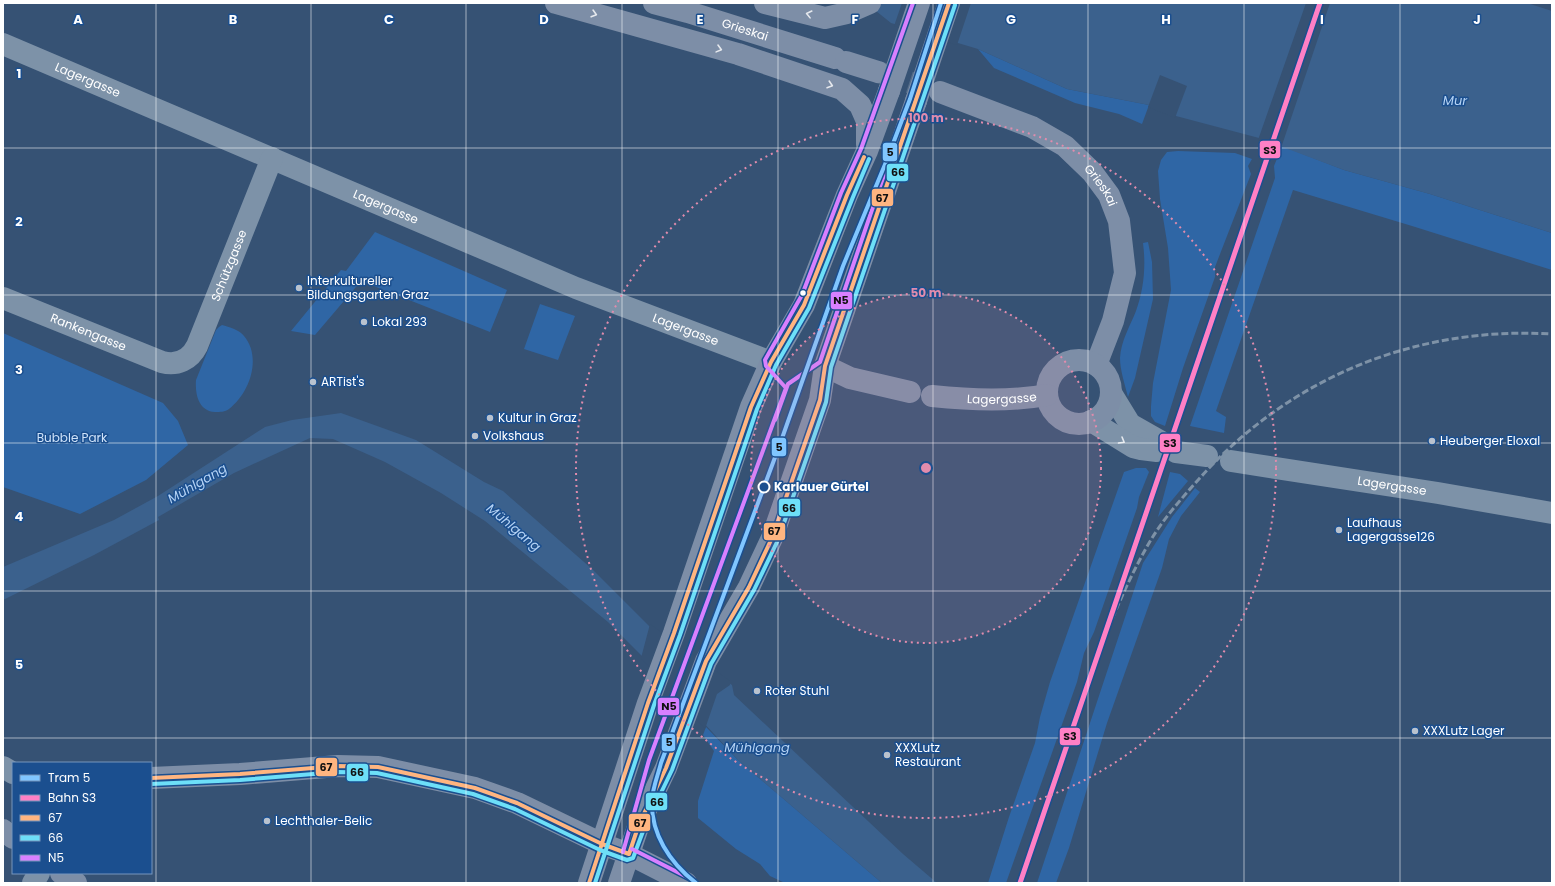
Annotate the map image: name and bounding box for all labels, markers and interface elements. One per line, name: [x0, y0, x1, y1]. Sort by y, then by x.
one-way arrow: [590, 9, 597, 18]
text: A: [73, 10, 83, 29]
text: B: [229, 10, 238, 29]
text: C: [384, 10, 394, 29]
text: D: [539, 10, 549, 29]
text: E: [696, 10, 704, 29]
one-way arrow: [806, 10, 812, 18]
text: F: [851, 10, 859, 29]
text: G: [1006, 10, 1016, 29]
text: H: [1161, 10, 1171, 29]
text: I: [1320, 10, 1324, 29]
text: J: [1473, 10, 1481, 29]
street label: Grieskai: [720, 14, 771, 45]
one-way arrow: [715, 44, 722, 53]
street label: Lagergasse: [52, 58, 123, 101]
text: 1: [17, 64, 21, 83]
one-way arrow: [827, 80, 834, 89]
water label: Mur: [1443, 91, 1468, 110]
text: 100 m: [908, 109, 944, 126]
line badge: S3: [1259, 140, 1281, 159]
line badge: 5: [882, 142, 898, 162]
text: S3: [1263, 142, 1277, 158]
text: 5: [886, 144, 894, 160]
street label: Grieskai: [1081, 160, 1121, 208]
line badge: 66: [886, 163, 909, 182]
text: 66: [891, 164, 905, 180]
street label: Lagergasse: [351, 185, 421, 228]
line badge: 67: [871, 188, 894, 207]
text: 67: [876, 190, 889, 206]
text: 2: [15, 212, 23, 231]
street label: Schützgasse: [207, 227, 251, 304]
place label: Interkultureller Bildungsgarten Graz: [307, 272, 429, 303]
marker: Interkultureller Bildungsgarten Graz: [294, 283, 304, 293]
text: 50 m: [911, 284, 942, 301]
unlabelled marker: [798, 288, 808, 298]
line badge: N5: [830, 291, 853, 310]
text: N5: [833, 292, 849, 308]
street label: Rankengasse: [48, 309, 129, 355]
street label: Lagergasse: [650, 309, 721, 349]
place label: Lokal 293: [372, 313, 427, 330]
marker: Lokal 293: [359, 317, 369, 327]
text: 3: [15, 360, 23, 379]
place label: ARTist's: [321, 373, 365, 390]
marker: ARTist's: [308, 377, 318, 387]
street label: Lagergasse: [967, 388, 1038, 408]
place label: Kultur in Graz: [498, 409, 577, 426]
marker: Kultur in Graz: [485, 413, 495, 423]
place label: Volkshaus: [483, 427, 544, 444]
park label: Bubble Park: [37, 429, 108, 446]
marker: Volkshaus: [470, 431, 480, 441]
place label: Heuberger Eloxal: [1440, 432, 1540, 449]
line badge: S3: [1159, 433, 1181, 453]
text: S3: [1163, 435, 1177, 451]
one-way arrow: [1118, 436, 1125, 443]
marker: Heuberger Eloxal: [1427, 436, 1437, 446]
line badge: 5: [771, 437, 787, 457]
text: 5: [775, 439, 783, 455]
water label: Mühlgang: [164, 459, 231, 508]
centre of rings: [919, 461, 933, 475]
street label: Lagergasse: [1356, 472, 1428, 499]
place label: Karlauer Gürtel: [774, 478, 869, 495]
marker: Karlauer Gürtel: [757, 480, 771, 494]
line badge: 66: [778, 498, 801, 517]
water label: Mühlgang: [482, 499, 545, 556]
text: 66: [782, 500, 796, 516]
text: 4: [15, 507, 24, 526]
place label: Laufhaus Lagergasse126: [1347, 514, 1435, 545]
line badge: 67: [763, 522, 786, 541]
text: 67: [768, 523, 781, 539]
marker: Laufhaus Lagergasse126: [1334, 525, 1344, 535]
text: 5: [15, 655, 23, 674]
place label: Roter Stuhl: [765, 682, 829, 699]
marker: Roter Stuhl: [752, 686, 762, 696]
line badge: N5: [657, 697, 680, 716]
text: N5: [661, 698, 677, 714]
place label: XXXLutz Lager: [1423, 722, 1505, 739]
marker: XXXLutz Lager: [1410, 726, 1420, 736]
line badge: S3: [1059, 727, 1081, 746]
text: S3: [1063, 728, 1077, 744]
line badge: 5: [661, 733, 676, 752]
text: 5: [665, 734, 673, 750]
water label: Mühlgang: [724, 738, 790, 757]
place label: XXXLutz Restaurant: [895, 739, 961, 770]
marker: XXXLutz Restaurant: [882, 750, 892, 760]
line badge: 67: [315, 757, 338, 777]
text: 67: [320, 759, 333, 775]
legend: [12, 762, 152, 874]
line badge: 66: [346, 763, 369, 782]
text: 66: [350, 764, 364, 780]
text: Tram 5: [48, 769, 90, 786]
text: Bahn S3: [48, 789, 96, 806]
line badge: 66: [645, 792, 668, 811]
text: 66: [650, 794, 664, 810]
text: 67: [48, 809, 63, 826]
place label: Lechthaler-Belic: [275, 812, 372, 829]
line badge: 67: [628, 813, 651, 832]
text: 67: [634, 815, 647, 831]
marker: Lechthaler-Belic: [262, 816, 272, 826]
text: 66: [48, 829, 63, 846]
text: N5: [48, 849, 64, 866]

